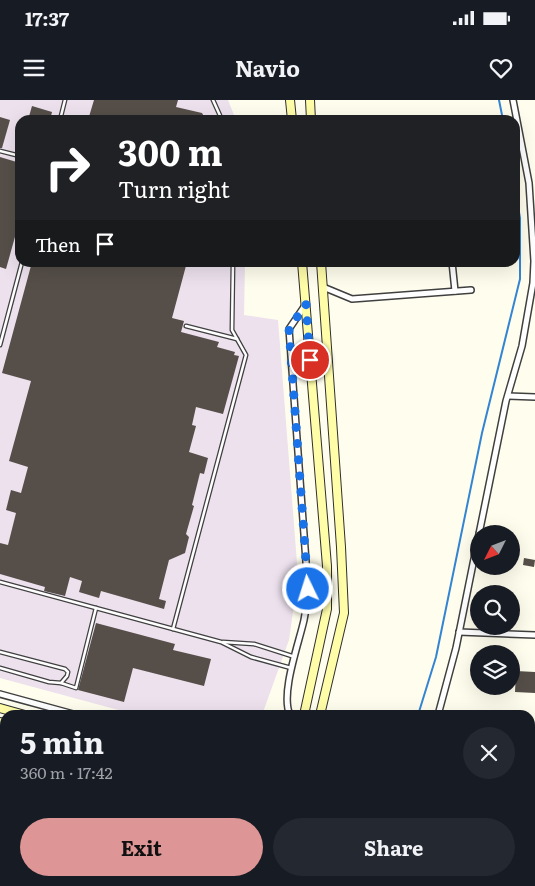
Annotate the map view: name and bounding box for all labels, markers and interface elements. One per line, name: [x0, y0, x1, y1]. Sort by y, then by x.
text: 17:37: [25, 4, 69, 32]
text: Navio: [235, 51, 300, 84]
icon: menu: [20, 54, 48, 82]
icon: heart: [487, 54, 515, 82]
text: 300 m: [118, 125, 223, 177]
icon: right: [35, 135, 100, 200]
text: Turn right: [118, 172, 230, 205]
text: Then: [35, 230, 81, 258]
icon: arrive: [91, 230, 119, 258]
pin: [289, 339, 331, 381]
icon: arrive: [296, 346, 324, 374]
north arrow: [470, 525, 520, 575]
map controls: [470, 525, 520, 695]
position arrow: [281, 562, 333, 614]
button: search: [470, 585, 520, 635]
button: layers: [470, 645, 520, 695]
text: 5 min: [20, 719, 104, 763]
button: close: [463, 727, 515, 779]
text: 360 m · 17:42: [20, 760, 113, 784]
button: Exit: [20, 818, 263, 876]
button: Share: [273, 818, 515, 876]

